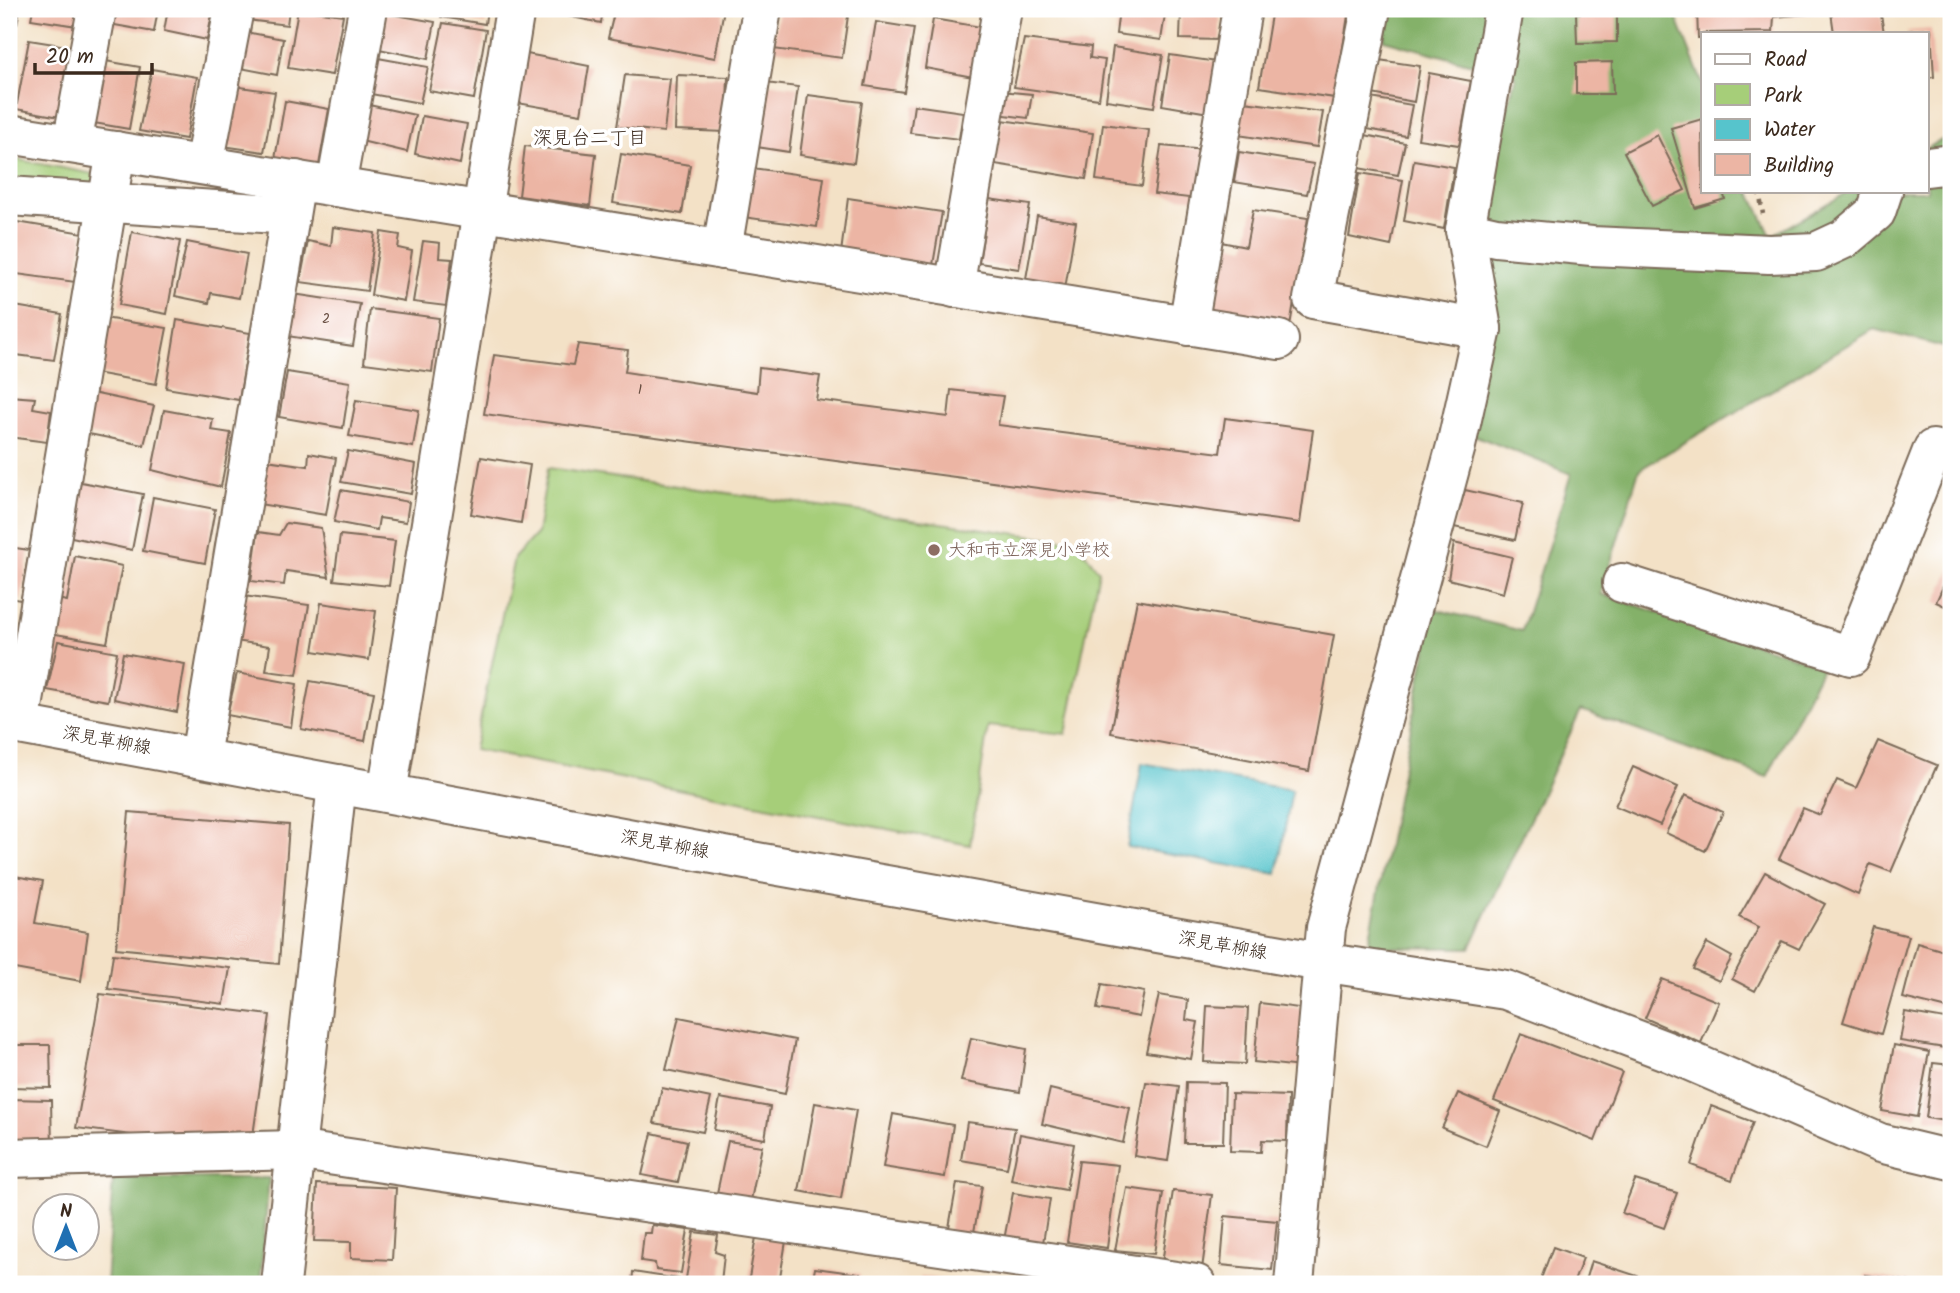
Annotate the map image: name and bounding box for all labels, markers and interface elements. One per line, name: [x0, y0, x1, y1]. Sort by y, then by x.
scale bar: [35, 32, 152, 76]
legend: [1701, 32, 1928, 192]
text: 20 m: [46, 41, 94, 74]
text: Road: [1764, 44, 1807, 77]
text: Park: [1764, 80, 1802, 113]
text: Water: [1764, 114, 1816, 147]
district label: 深見台二丁目: [533, 124, 647, 154]
text: Building: [1764, 150, 1834, 183]
house number: 2: [322, 308, 330, 330]
house number: 1: [638, 379, 642, 401]
place label: 大和市立深見小学校: [948, 537, 1110, 566]
marker: 大和市立深見小学校: [926, 542, 942, 558]
street label: 深見草柳線: [60, 719, 154, 764]
street label: 深見草柳線: [618, 823, 712, 868]
street label: 深見草柳線: [1176, 924, 1270, 969]
north arrow: [32, 1192, 102, 1262]
text: N: [60, 1197, 72, 1227]

